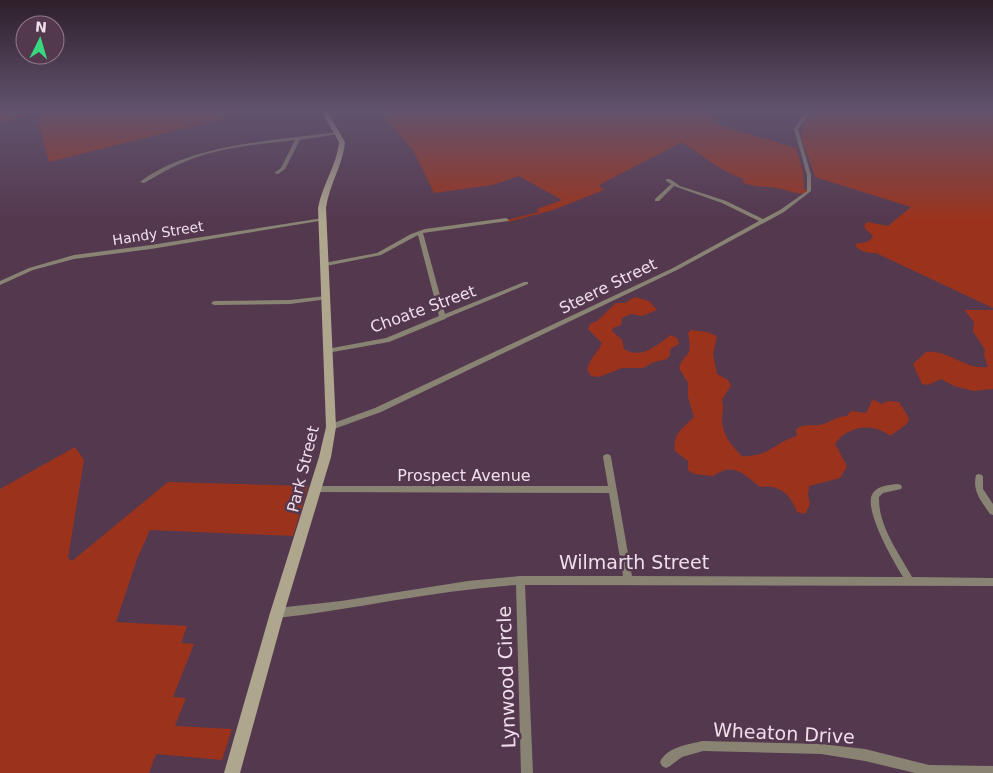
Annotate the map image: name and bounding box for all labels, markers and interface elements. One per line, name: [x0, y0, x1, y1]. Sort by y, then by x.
north arrow: [15, 15, 65, 65]
text: N: [35, 19, 48, 36]
street label: Handy Street: [111, 218, 205, 248]
street label: Steere Street: [556, 254, 660, 318]
street label: Choate Street: [368, 281, 478, 337]
street label: Park Street: [283, 424, 323, 514]
street label: Prospect Avenue: [397, 466, 531, 485]
street label: Wilmarth Street: [559, 551, 709, 573]
street label: Lynwood Circle: [493, 605, 519, 749]
street label: Wheaton Drive: [713, 718, 855, 748]

